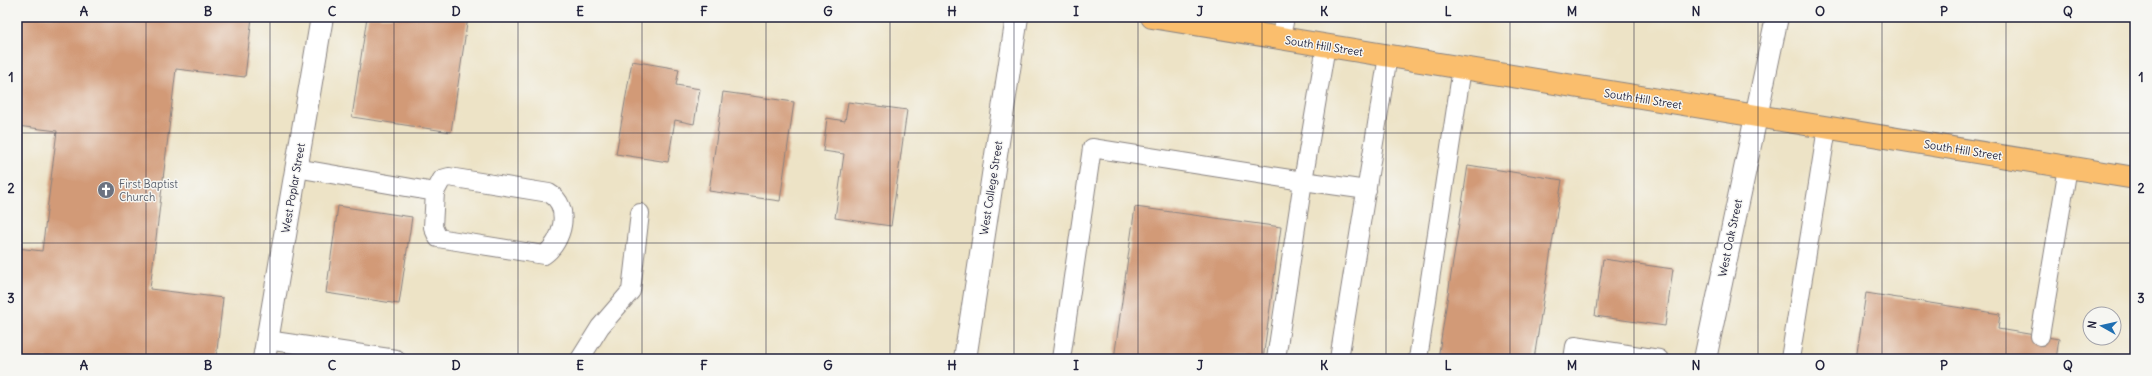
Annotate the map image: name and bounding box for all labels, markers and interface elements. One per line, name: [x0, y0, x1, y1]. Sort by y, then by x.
text: A: [80, 3, 89, 20]
text: B: [204, 3, 213, 20]
text: C: [328, 3, 337, 20]
text: D: [451, 3, 461, 20]
text: E: [576, 3, 584, 20]
text: F: [700, 3, 708, 20]
text: G: [823, 3, 833, 20]
text: H: [947, 3, 957, 20]
text: I: [1073, 3, 1079, 20]
text: J: [1197, 3, 1204, 20]
text: K: [1320, 3, 1329, 20]
text: L: [1444, 3, 1452, 20]
text: M: [1567, 3, 1577, 20]
text: N: [1692, 3, 1700, 20]
text: O: [1815, 3, 1825, 20]
text: P: [1940, 3, 1948, 20]
text: Q: [2063, 3, 2073, 20]
street label: South Hill Street: [1284, 33, 1364, 59]
text: 1: [8, 69, 14, 86]
text: 1: [2138, 69, 2144, 86]
street label: South Hill Street: [1603, 86, 1683, 112]
street label: South Hill Street: [1923, 137, 2003, 163]
street label: West College Street: [977, 140, 1005, 236]
street label: West Poplar Street: [278, 142, 308, 234]
place label: First Baptist Church: [119, 177, 178, 204]
text: 2: [7, 180, 15, 197]
church icon: First Baptist Church: [96, 180, 116, 200]
text: 2: [2137, 180, 2145, 197]
street label: West Oak Street: [1715, 198, 1745, 278]
text: 3: [7, 290, 15, 307]
text: 3: [2137, 290, 2145, 307]
north arrow: [2082, 306, 2122, 346]
text: N: [2085, 320, 2100, 329]
text: A: [80, 357, 89, 374]
text: B: [204, 357, 213, 374]
text: C: [328, 357, 337, 374]
text: D: [451, 357, 461, 374]
text: E: [576, 357, 584, 374]
text: F: [700, 357, 708, 374]
text: G: [823, 357, 833, 374]
text: H: [947, 357, 957, 374]
text: I: [1073, 357, 1079, 374]
text: J: [1197, 357, 1204, 374]
text: K: [1320, 357, 1329, 374]
text: L: [1444, 357, 1452, 374]
text: M: [1567, 357, 1577, 374]
text: N: [1692, 357, 1700, 374]
text: O: [1815, 357, 1825, 374]
text: P: [1940, 357, 1948, 374]
text: Q: [2063, 357, 2073, 374]

